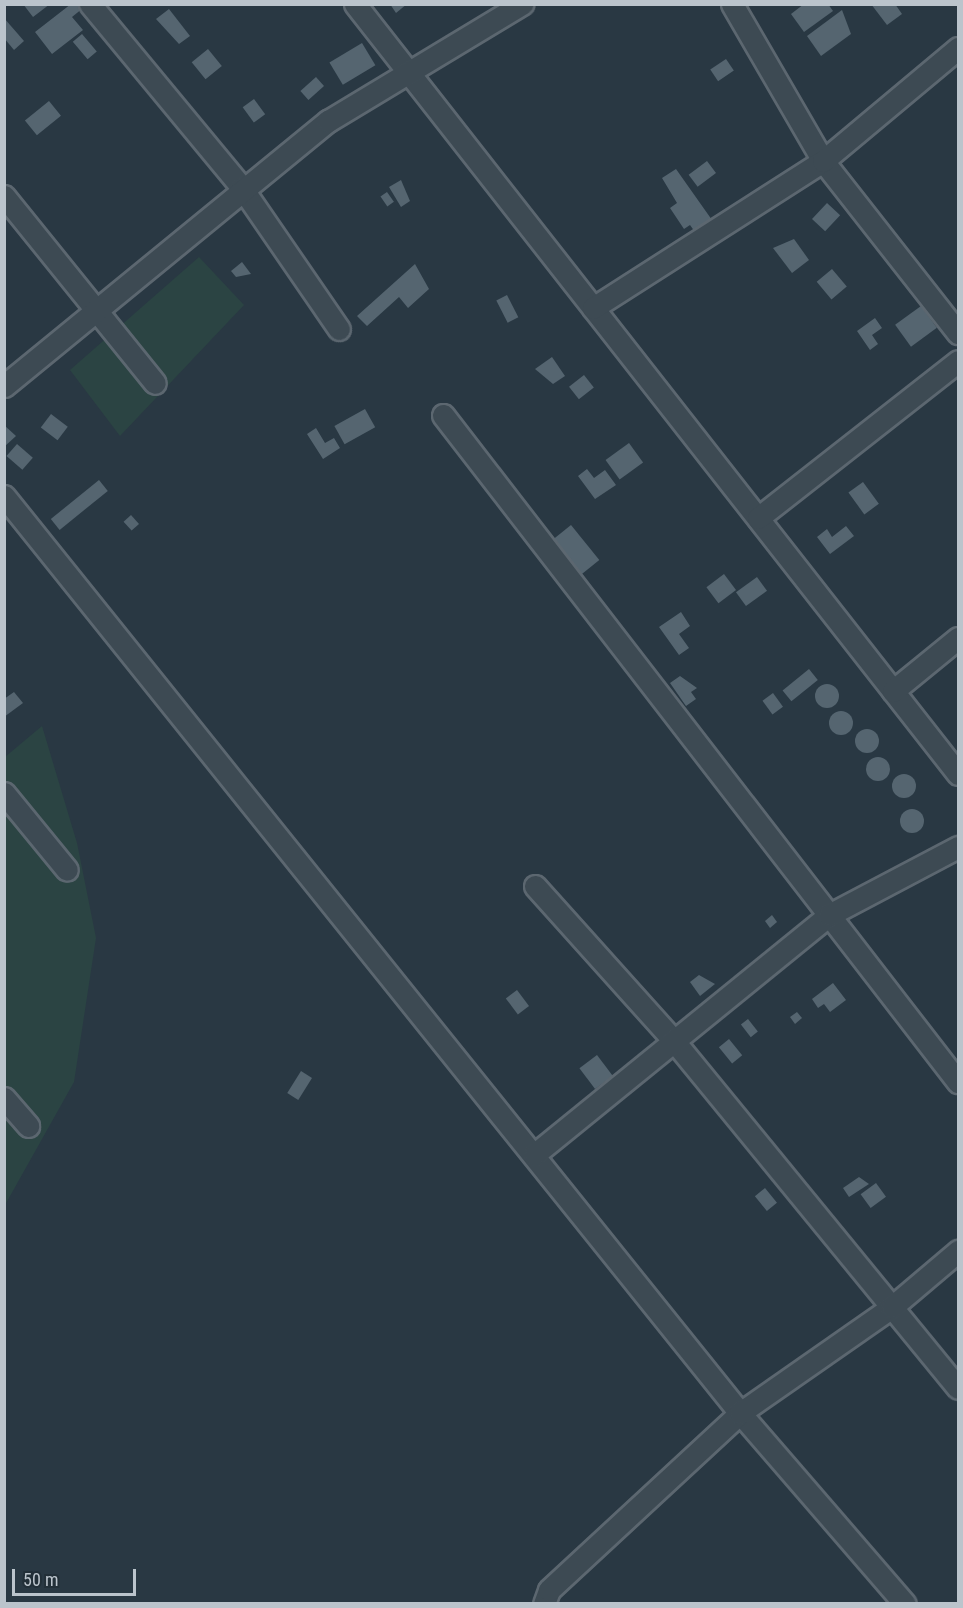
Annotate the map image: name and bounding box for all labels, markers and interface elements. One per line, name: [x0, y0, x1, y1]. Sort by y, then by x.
scale bar: [15, 1557, 140, 1595]
text: 50 m: [23, 1569, 58, 1590]

